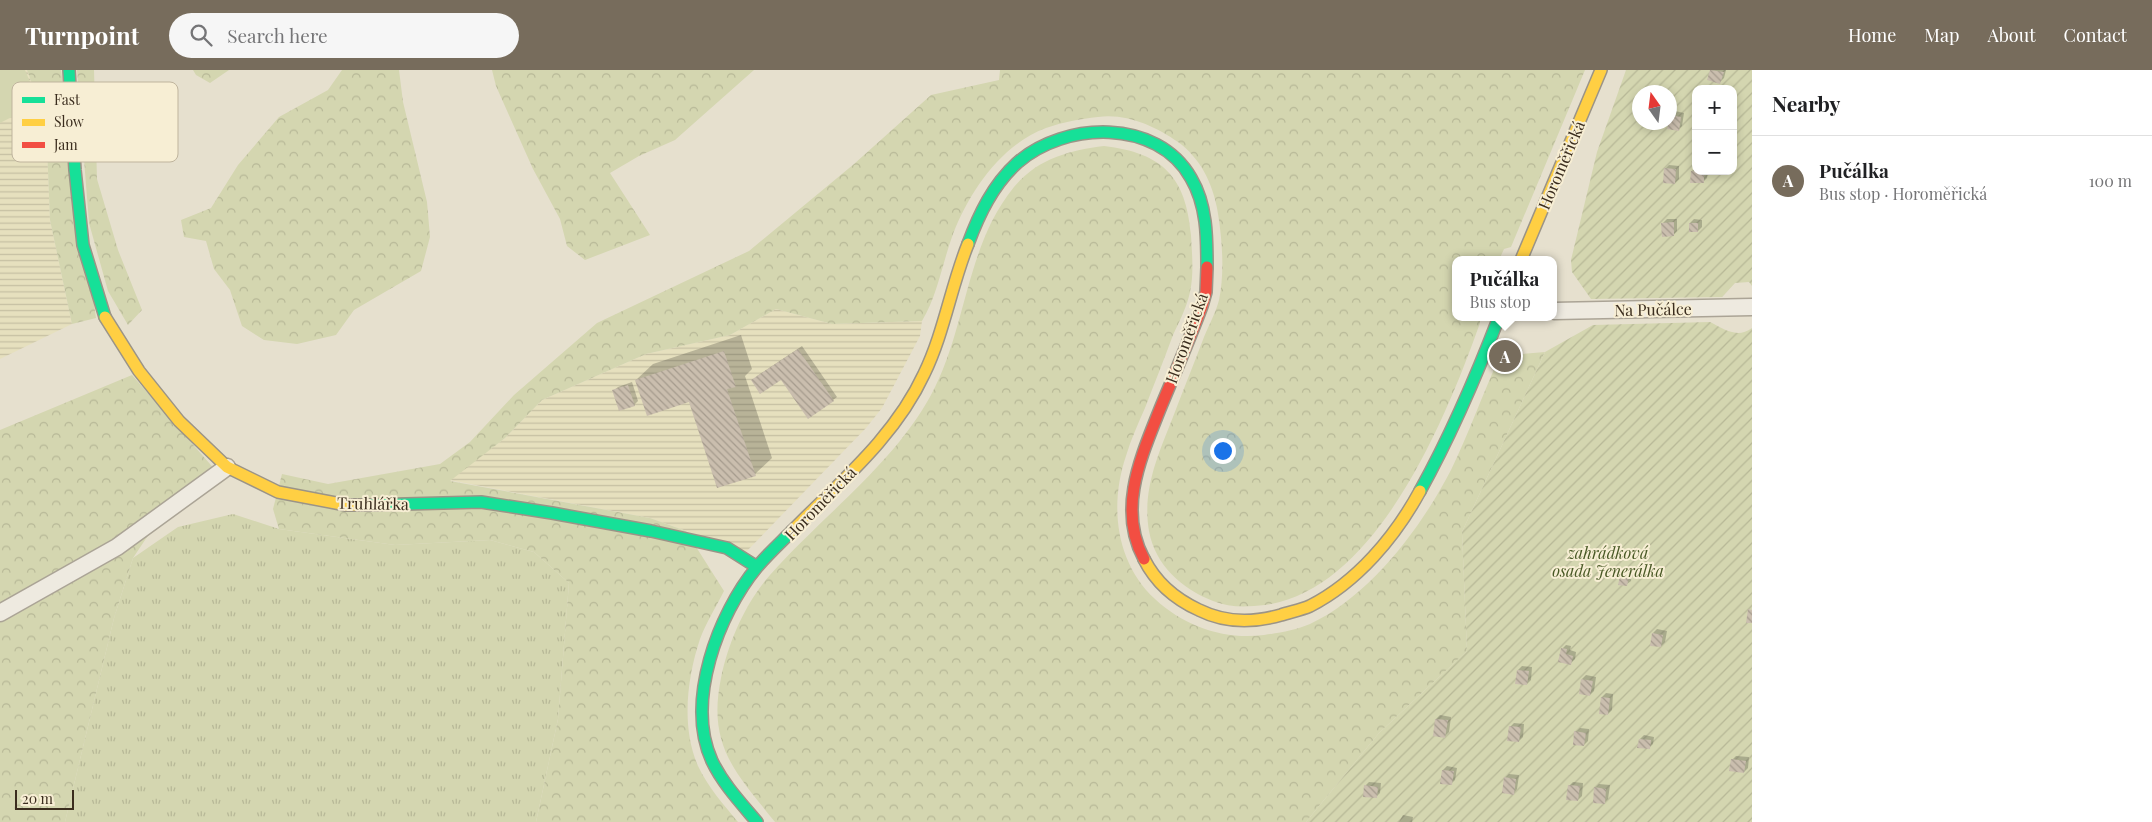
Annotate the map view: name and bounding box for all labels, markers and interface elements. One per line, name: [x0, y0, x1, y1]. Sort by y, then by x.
search box: [169, 13, 519, 58]
text: Turnpoint: [25, 19, 139, 51]
icon: search: [187, 21, 215, 49]
text: Search here: [227, 22, 328, 48]
text: Home: [1848, 23, 1896, 47]
text: Map: [1924, 23, 1959, 47]
text: About: [1987, 23, 2036, 47]
text: Contact: [2064, 23, 2127, 47]
legend: [12, 82, 178, 162]
north arrow: [1632, 85, 1677, 130]
map controls: [1692, 85, 1737, 175]
button: +: [1692, 85, 1737, 130]
text: Nearby: [1772, 89, 1841, 117]
text: Fast: [54, 90, 81, 109]
text: Slow: [54, 112, 84, 131]
street label: Horoměřická: [1533, 117, 1589, 213]
button: −: [1692, 130, 1737, 175]
text: Jam: [53, 135, 78, 154]
text: Pučálka: [1819, 157, 1889, 183]
text: A: [1783, 170, 1793, 191]
text: 100 m: [2089, 170, 2132, 191]
text: Bus stop · Horoměřická: [1819, 183, 1987, 204]
popup: [1452, 256, 1557, 321]
text: Pučálka: [1470, 265, 1539, 291]
street label: Horoměřická: [1160, 290, 1212, 386]
text: Bus stop: [1470, 291, 1531, 312]
street label: Na Pučálce: [1614, 298, 1692, 320]
pin: A: [1489, 337, 1521, 375]
your location: [1210, 438, 1236, 464]
street label: Horoměřická: [780, 462, 860, 544]
street label: Truhlářka: [337, 492, 409, 514]
park label: zahrádková osada Jenerálka: [1552, 542, 1664, 581]
scale bar: [15, 787, 74, 810]
text: 20 m: [22, 789, 53, 808]

